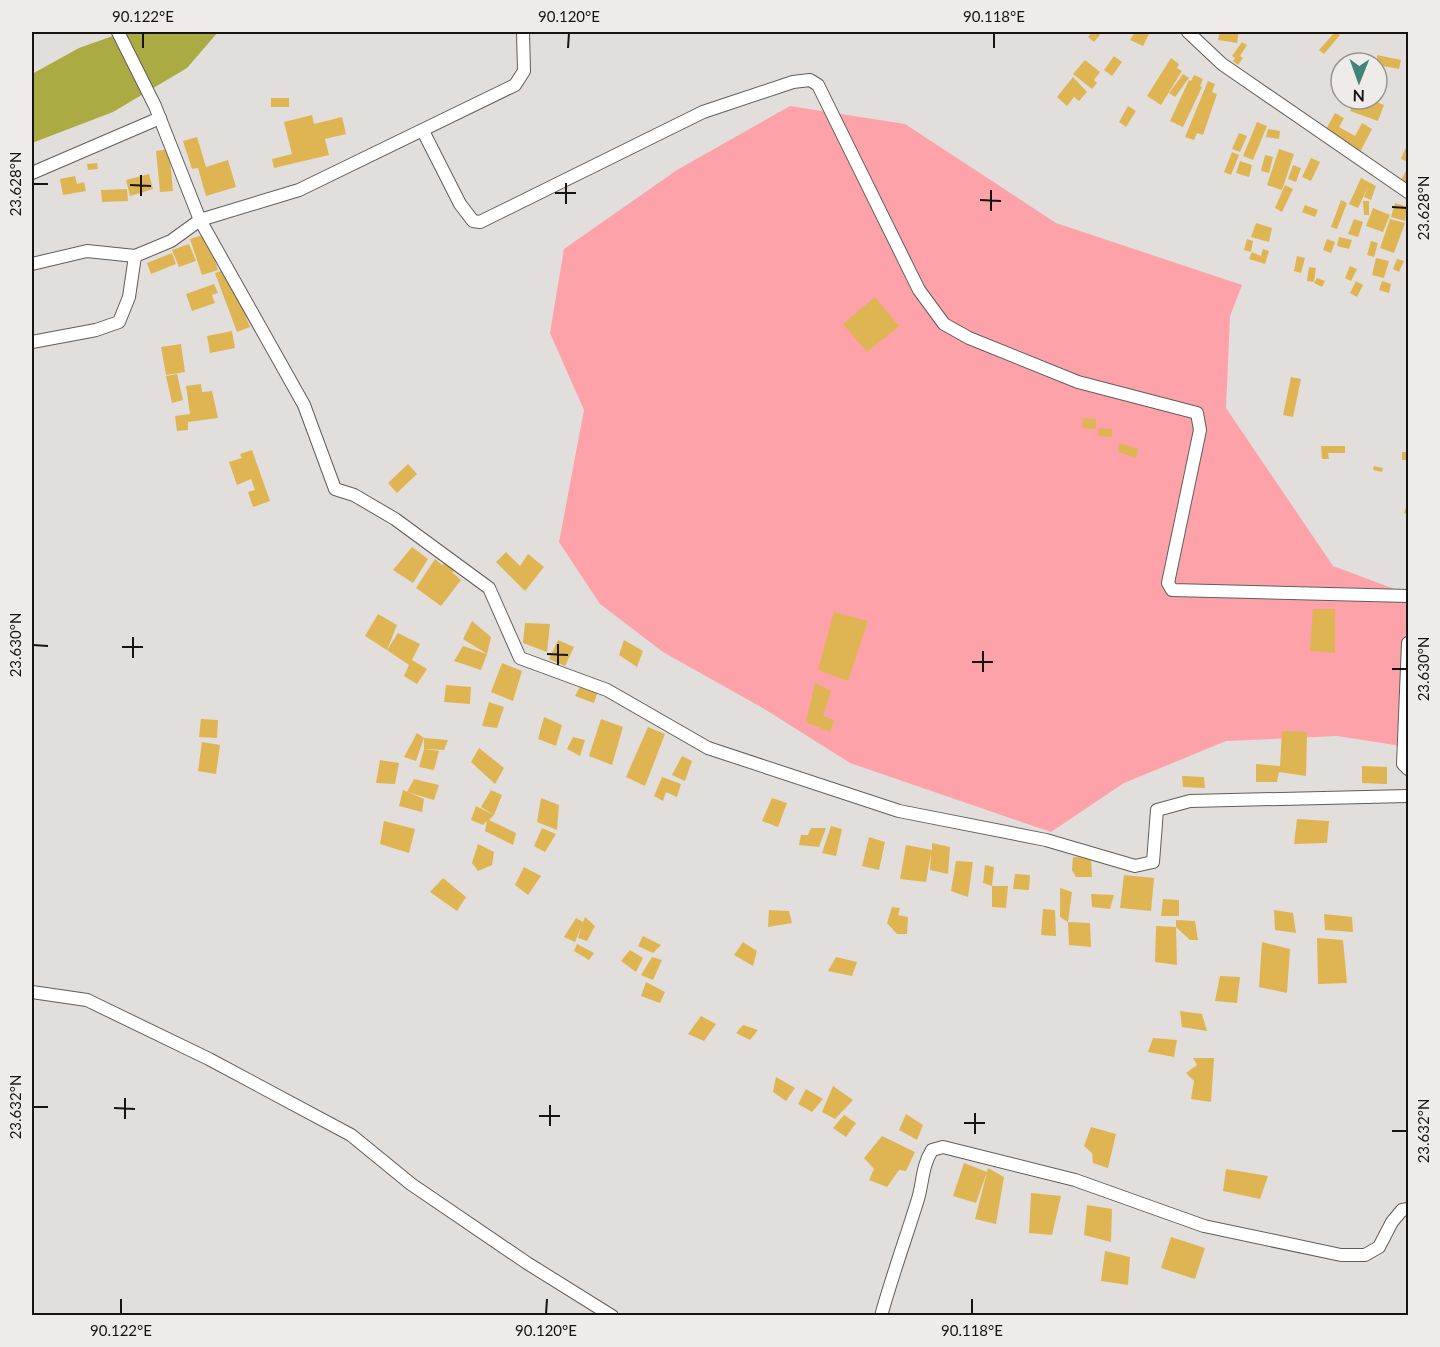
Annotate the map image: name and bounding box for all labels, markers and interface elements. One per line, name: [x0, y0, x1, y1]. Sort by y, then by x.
text: 90.122°E: [112, 7, 174, 25]
text: 90.120°E: [538, 7, 600, 25]
text: 90.118°E: [963, 7, 1025, 25]
north arrow: [1329, 51, 1389, 111]
text: N: [1352, 87, 1365, 106]
text: 23.628°N: [6, 152, 24, 216]
text: 23.628°N: [1414, 176, 1432, 240]
text: 23.630°N: [6, 613, 24, 677]
text: 23.630°N: [1414, 637, 1432, 701]
text: 23.632°N: [6, 1075, 24, 1139]
text: 23.632°N: [1414, 1099, 1432, 1163]
text: 90.122°E: [90, 1321, 152, 1339]
text: 90.120°E: [515, 1321, 577, 1339]
text: 90.118°E: [941, 1321, 1003, 1339]

